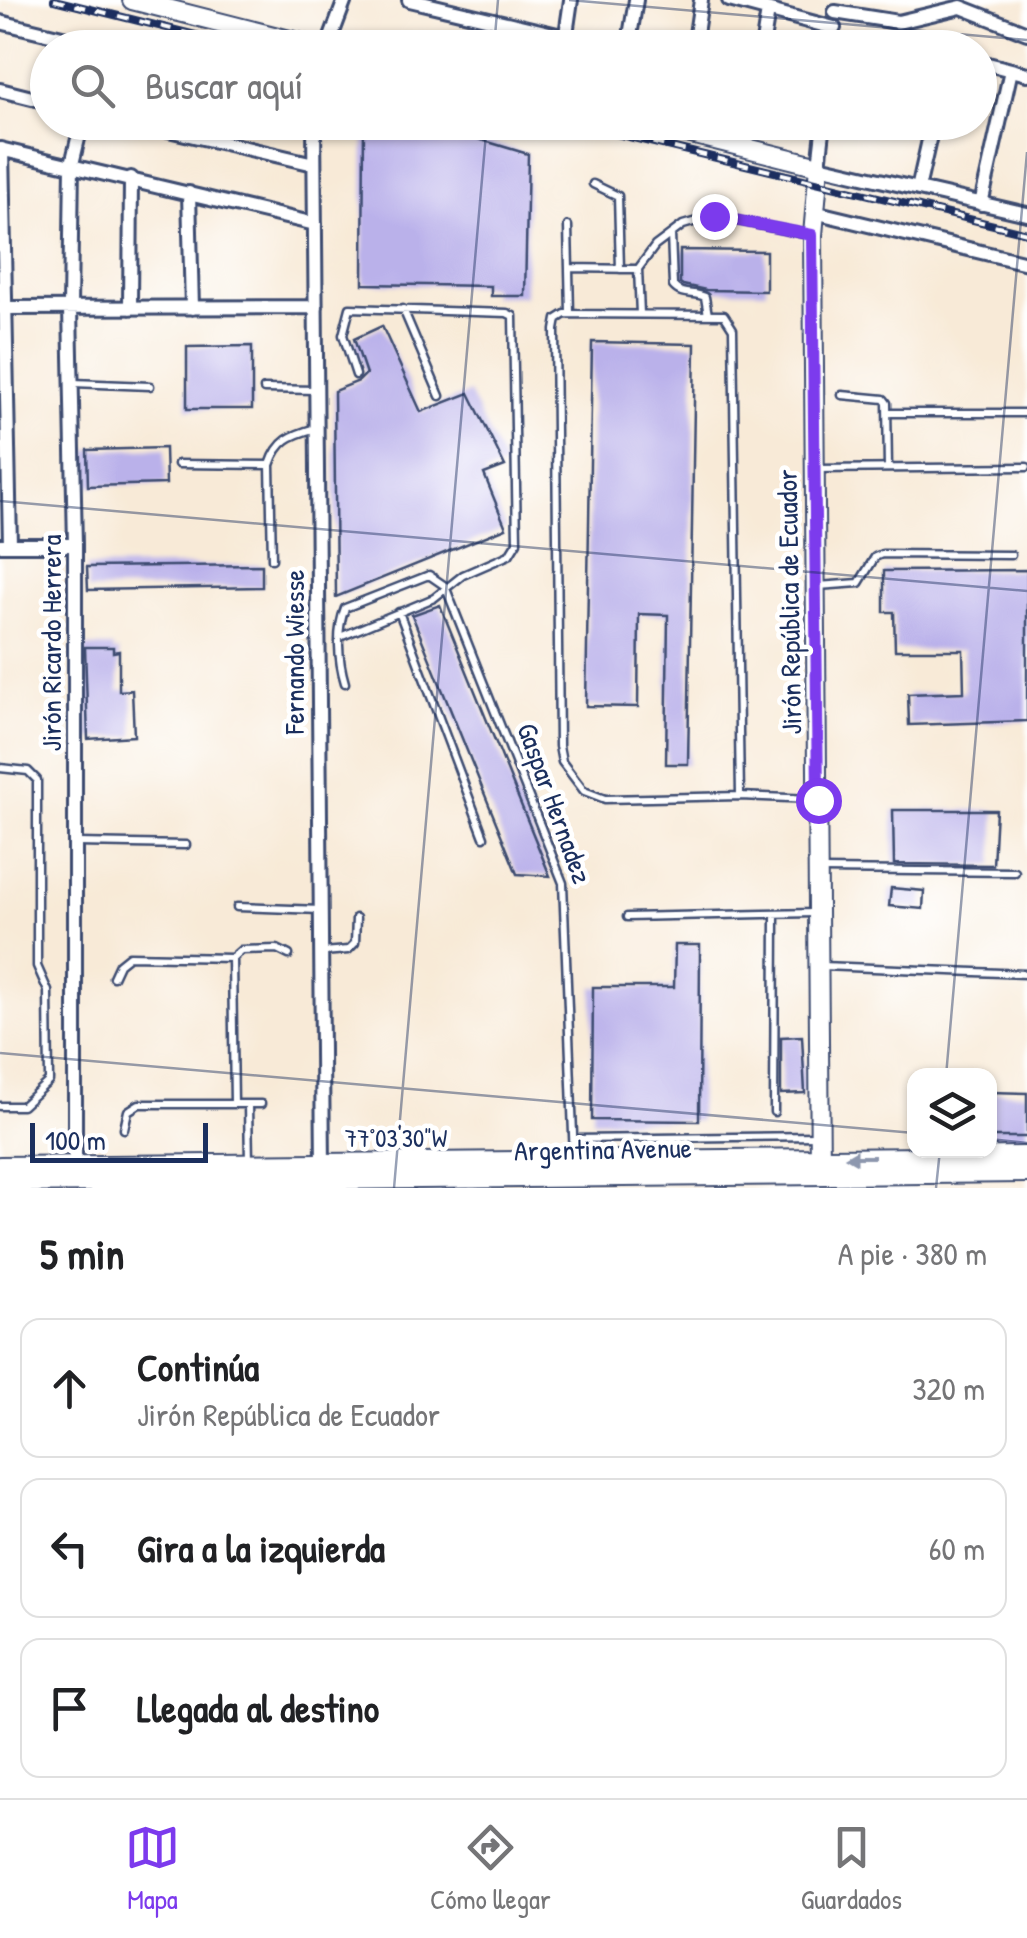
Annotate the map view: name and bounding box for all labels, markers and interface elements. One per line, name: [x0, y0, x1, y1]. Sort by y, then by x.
search box: [30, 30, 997, 140]
icon: search: [65, 58, 120, 113]
text: Buscar aquí: [145, 59, 303, 111]
route end: [692, 194, 738, 240]
street label: Jirón República de Ecuador: [768, 469, 810, 735]
street label: Jirón Ricardo Herrera: [32, 535, 70, 751]
street label: Fernando Wiesse: [275, 570, 313, 735]
street label: Gaspar Hernadez: [508, 718, 602, 888]
route start: [796, 778, 842, 824]
map controls: [907, 1068, 997, 1158]
button: layers: [907, 1068, 997, 1158]
scale bar: [30, 1118, 208, 1162]
text: 100 m: [45, 1121, 106, 1159]
text: 77°03'30"W: [345, 1121, 448, 1155]
street label: Argentina Avenue: [514, 1128, 692, 1170]
one-way arrow: [843, 1150, 875, 1166]
text: 5 min: [40, 1225, 124, 1282]
text: A pie · 380 m: [838, 1232, 987, 1275]
text: Continúa: [137, 1341, 259, 1393]
icon: ahead: [42, 1361, 97, 1416]
text: 320 m: [912, 1367, 985, 1410]
text: Jirón República de Ecuador: [137, 1393, 440, 1436]
icon: left: [42, 1521, 97, 1576]
text: Gira a la izquierda: [137, 1522, 385, 1574]
text: 60 m: [929, 1527, 985, 1570]
icon: arrive: [42, 1681, 97, 1736]
text: Llegada al destino: [137, 1682, 379, 1734]
tab: Mapa: [125, 1820, 180, 1918]
tab: Cómo llegar: [430, 1820, 551, 1918]
tab: Guardados: [801, 1820, 902, 1918]

